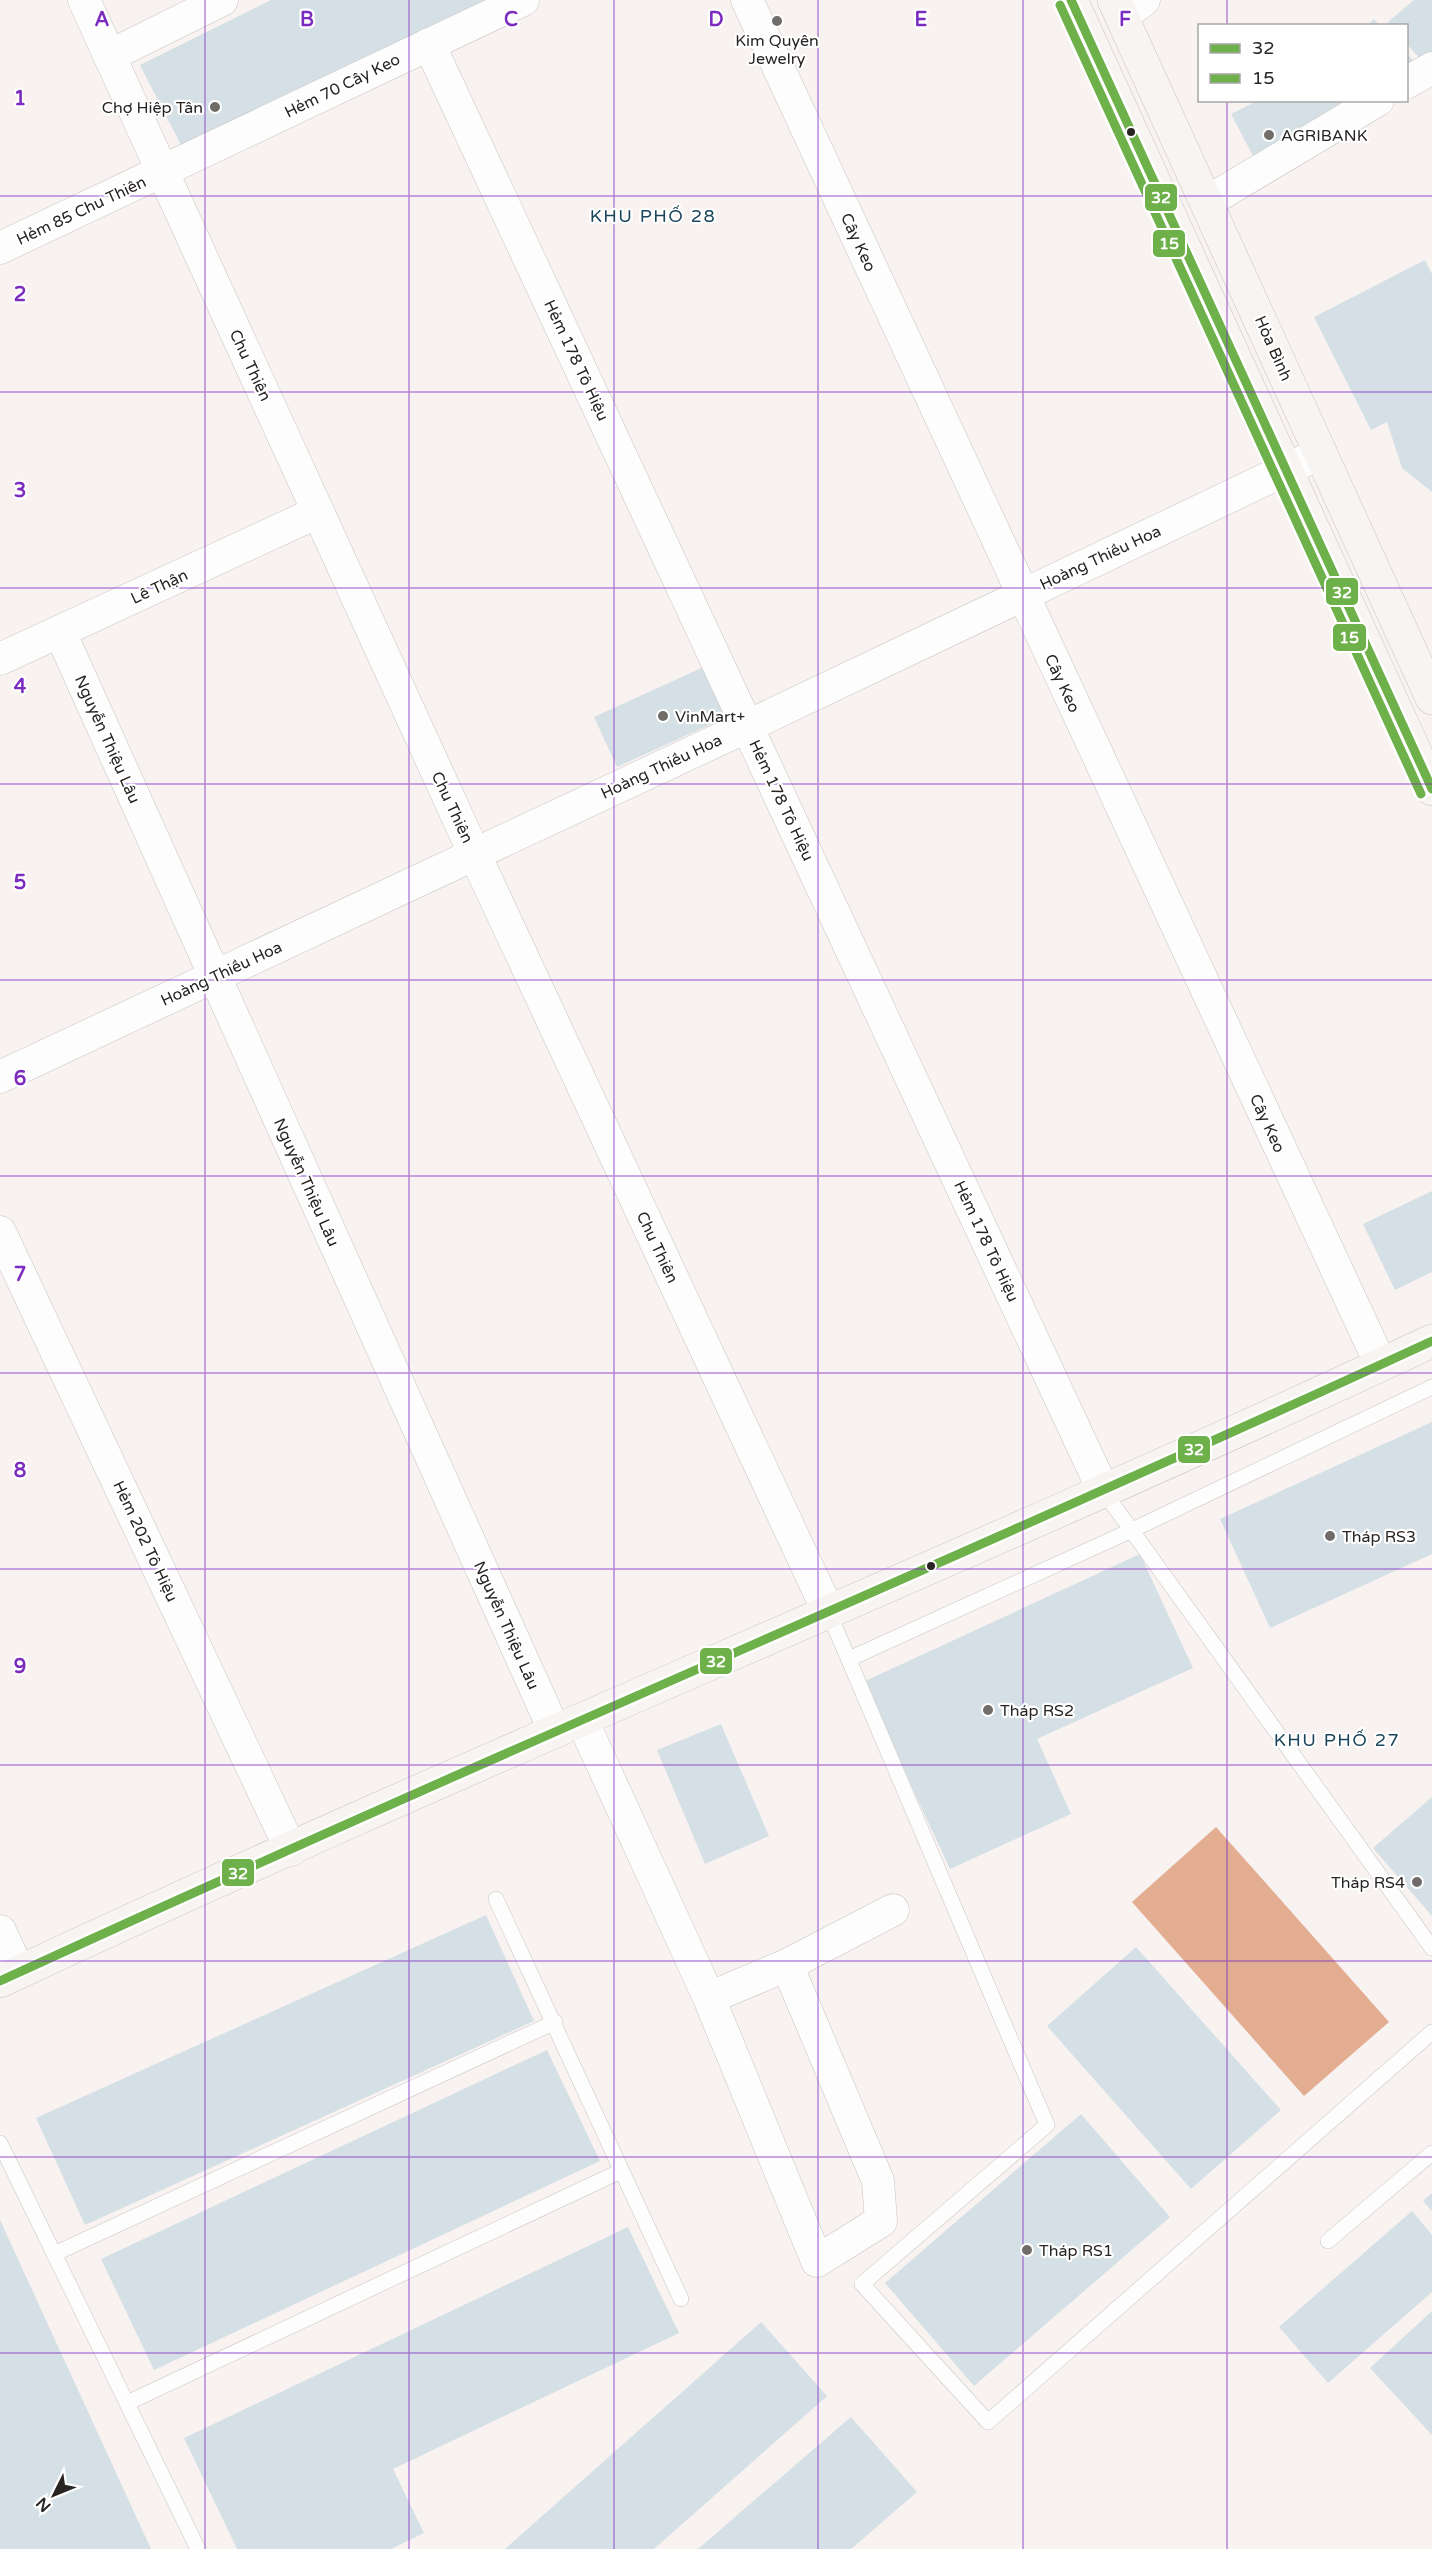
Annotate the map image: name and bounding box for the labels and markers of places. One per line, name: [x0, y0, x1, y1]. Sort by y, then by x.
marker: Kim Quyên Jewelry: [770, 14, 784, 28]
place label: Kim Quyên Jewelry: [735, 31, 819, 69]
place label: Chợ Hiệp Tân: [102, 98, 203, 118]
marker: Chợ Hiệp Tân: [208, 100, 222, 114]
unlabelled marker: [1125, 126, 1137, 138]
place label: AGRIBANK: [1281, 126, 1368, 146]
marker: AGRIBANK: [1262, 128, 1276, 142]
place label: VinMart+: [675, 707, 745, 727]
marker: VinMart+: [656, 709, 670, 723]
place label: Tháp RS3: [1342, 1527, 1416, 1547]
marker: Tháp RS3: [1323, 1529, 1337, 1543]
unlabelled marker: [925, 1560, 937, 1572]
place label: Tháp RS2: [1000, 1701, 1074, 1721]
marker: Tháp RS2: [981, 1703, 995, 1717]
place label: Tháp RS4: [1331, 1873, 1405, 1893]
marker: Tháp RS4: [1410, 1875, 1424, 1889]
place label: Tháp RS1: [1039, 2241, 1113, 2261]
marker: Tháp RS1: [1020, 2243, 1034, 2257]

